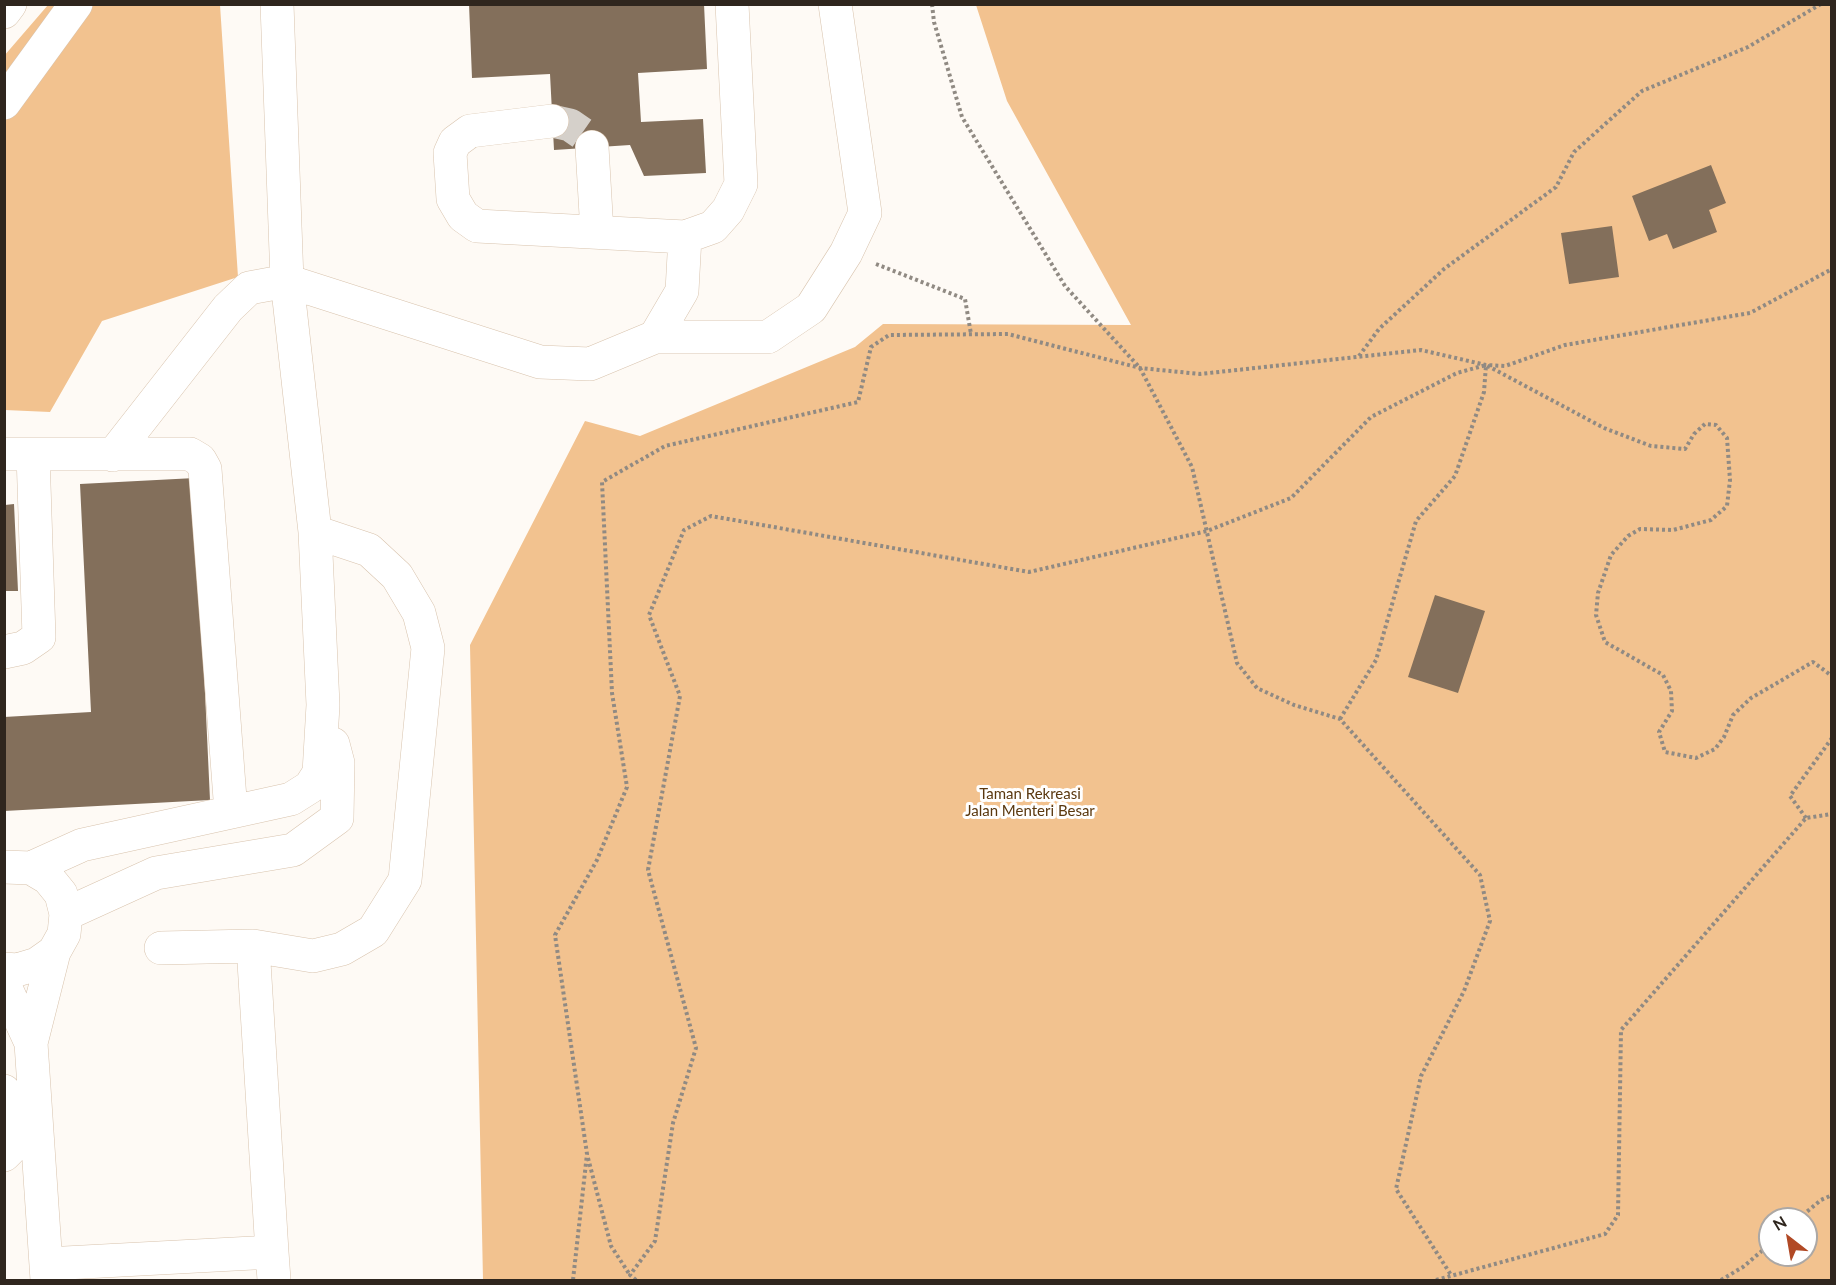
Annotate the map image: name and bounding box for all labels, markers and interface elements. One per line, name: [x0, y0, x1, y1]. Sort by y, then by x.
park label: Taman Rekreasi Jalan Menteri Besar: [965, 785, 1095, 820]
north arrow: [1758, 1207, 1818, 1267]
text: N: [1769, 1212, 1790, 1234]

